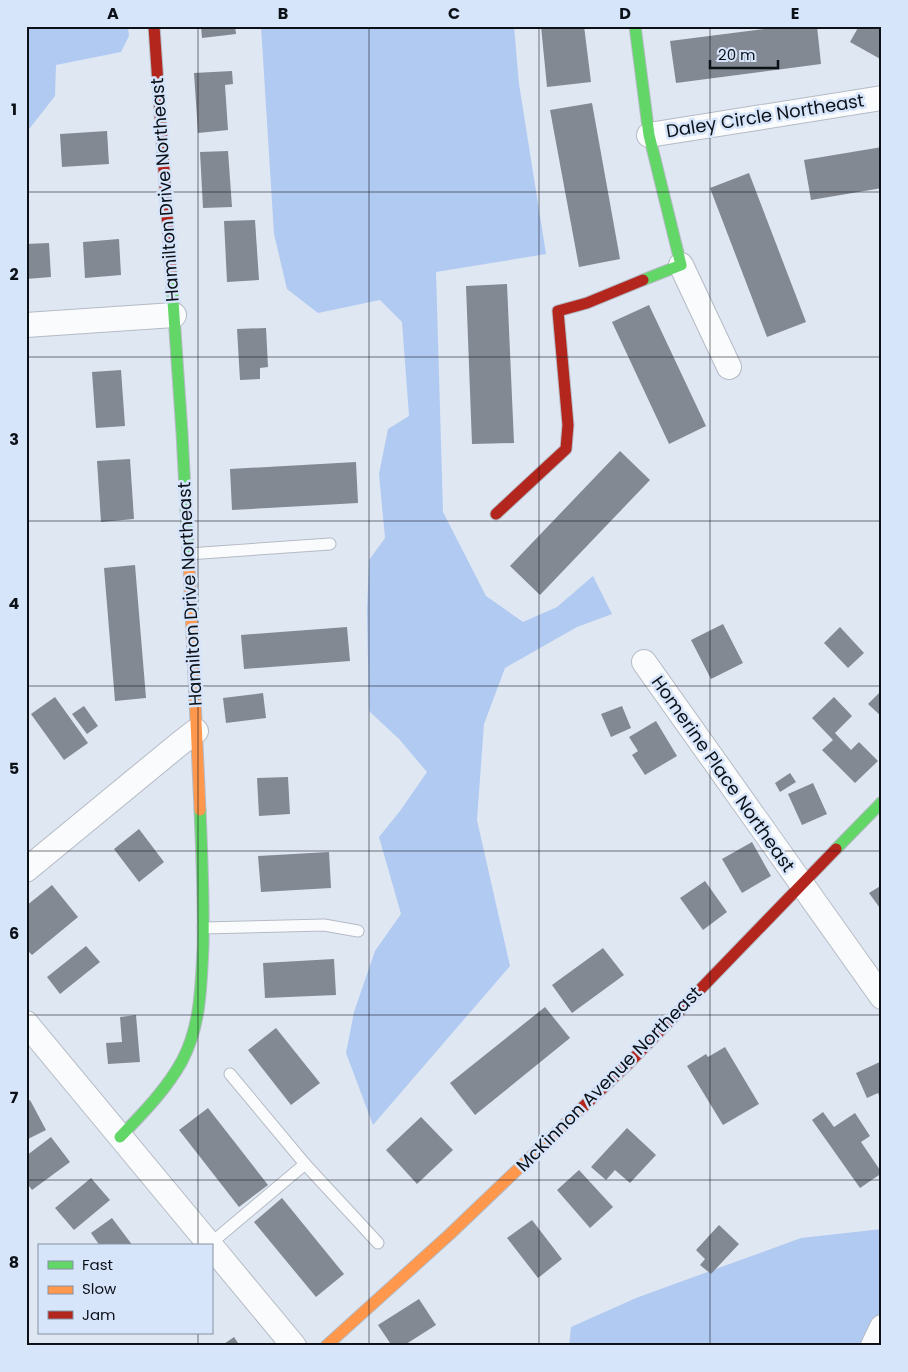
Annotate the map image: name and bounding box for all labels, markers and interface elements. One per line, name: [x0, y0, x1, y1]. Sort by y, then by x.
text: A: [107, 2, 119, 25]
text: B: [278, 2, 288, 25]
text: C: [448, 2, 460, 25]
text: D: [619, 2, 631, 25]
text: E: [791, 2, 799, 25]
scale bar: [710, 38, 778, 70]
text: 20 m: [718, 44, 756, 65]
street label: Hamilton Drive Northeast: [144, 77, 185, 303]
street label: Daley Circle Northeast: [664, 88, 866, 143]
text: 1: [11, 98, 17, 121]
text: 2: [9, 263, 19, 286]
text: 3: [9, 428, 19, 451]
street label: Hamilton Drive Northeast: [171, 481, 208, 707]
text: 4: [9, 592, 20, 615]
street label: Homerine Place Northeast: [646, 671, 801, 877]
text: 5: [9, 757, 19, 780]
text: 6: [9, 922, 19, 945]
street label: McKinnon Avenue Northeast: [510, 980, 707, 1177]
text: 7: [10, 1086, 19, 1109]
legend: [38, 1244, 212, 1334]
text: 8: [9, 1251, 19, 1274]
text: Fast: [82, 1254, 113, 1275]
text: Slow: [82, 1278, 117, 1299]
text: Jam: [82, 1304, 116, 1325]

